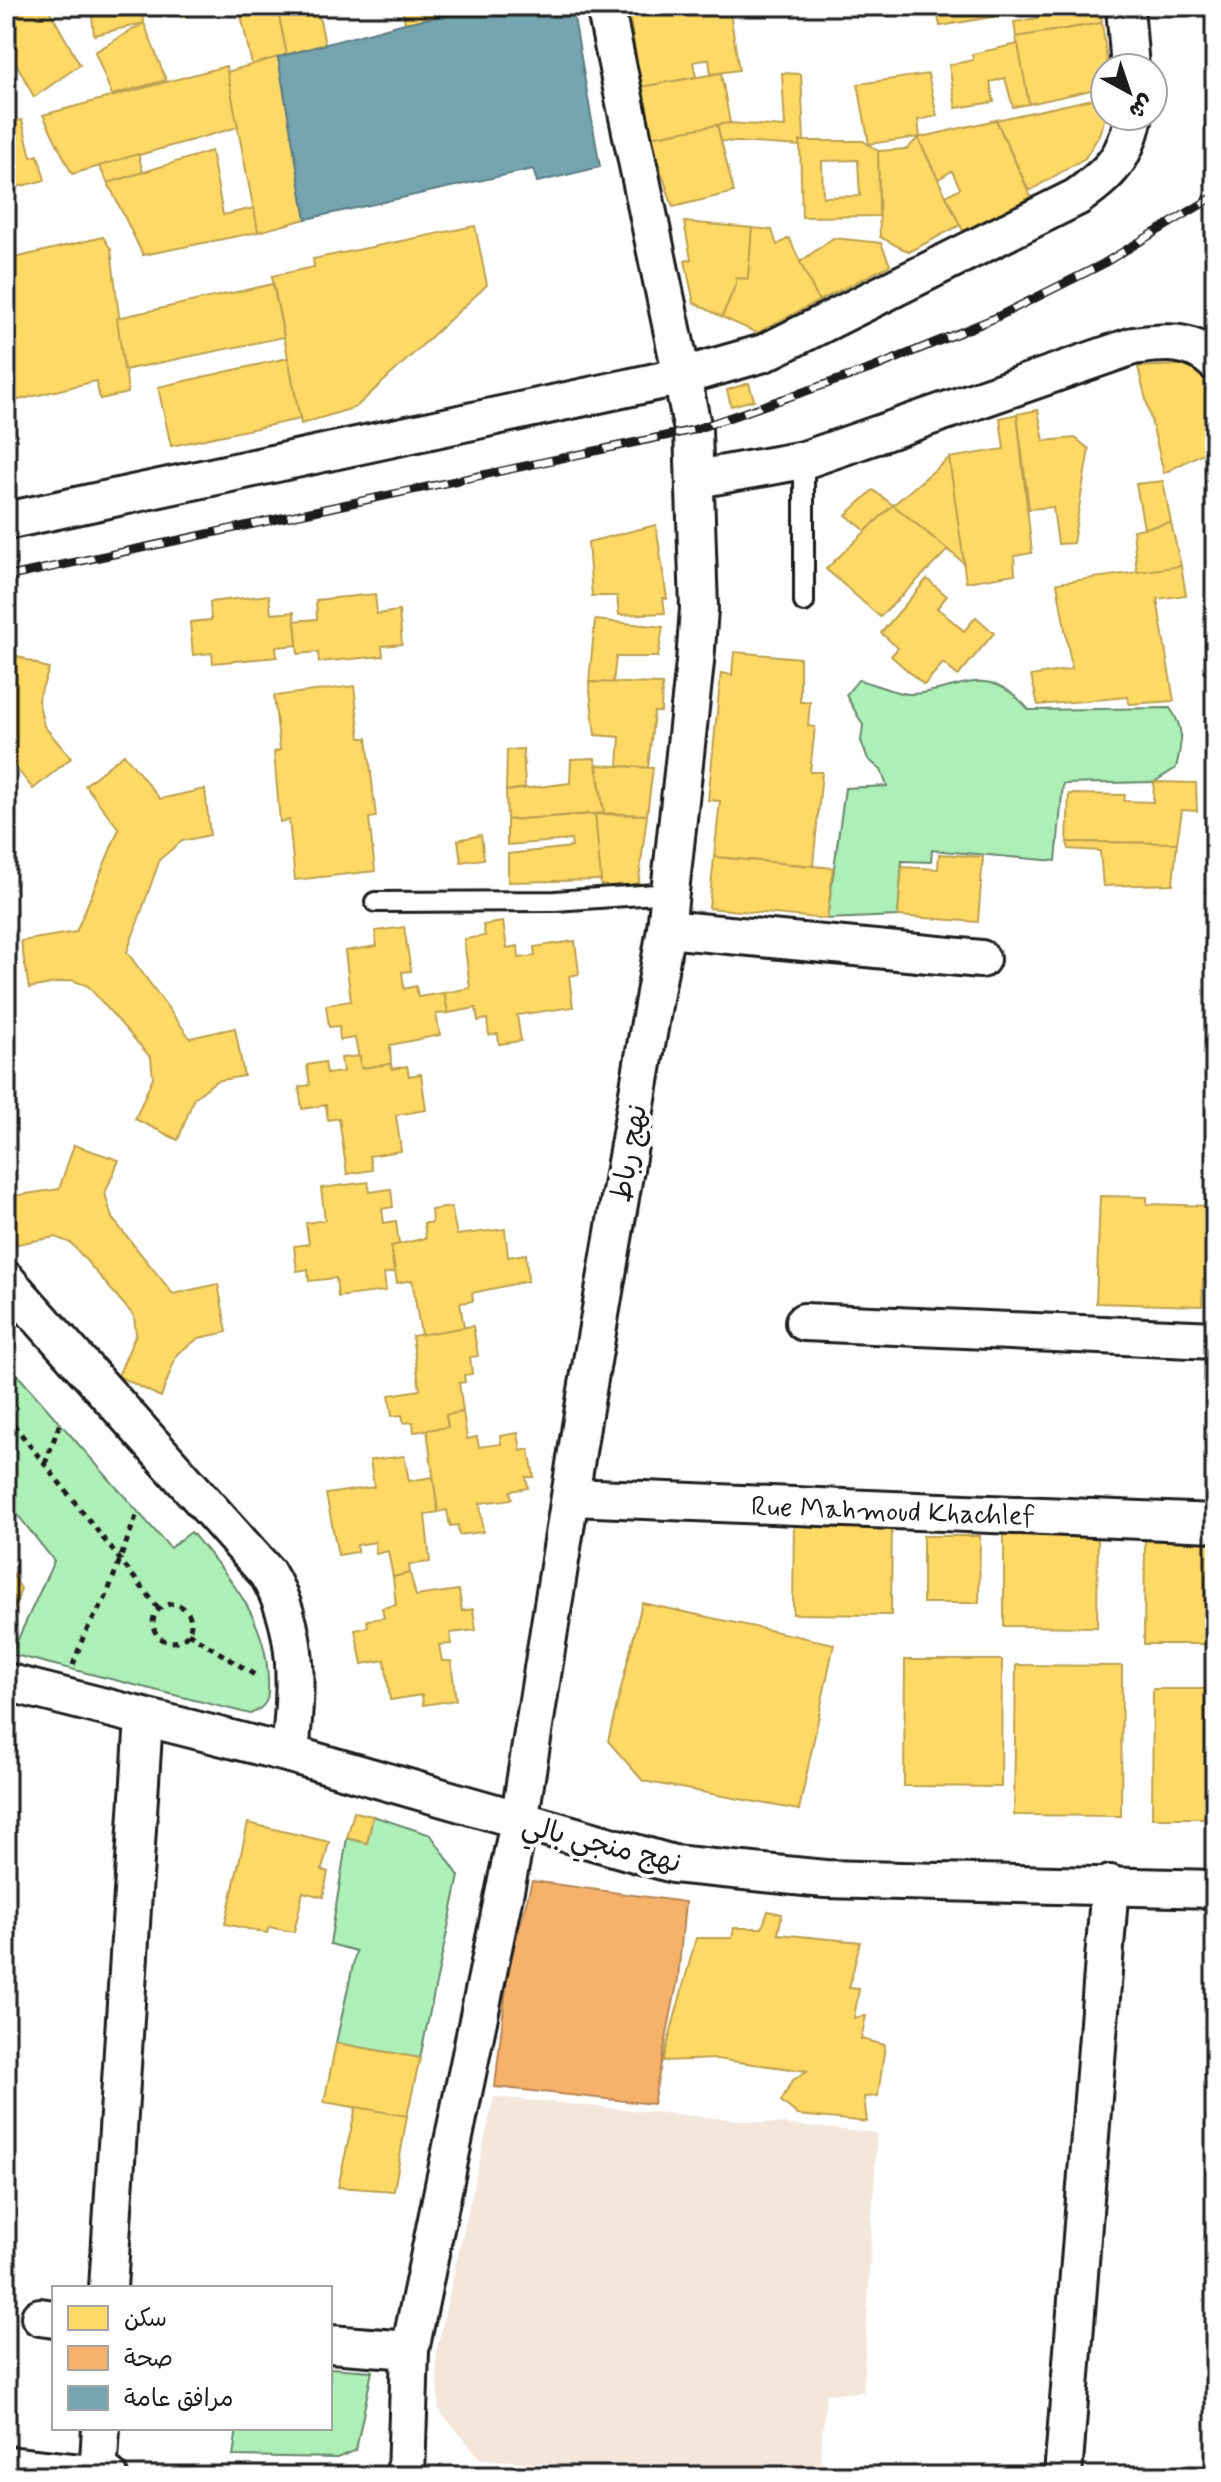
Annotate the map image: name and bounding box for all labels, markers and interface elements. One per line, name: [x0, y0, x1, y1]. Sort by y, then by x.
north arrow: [1089, 52, 1169, 132]
text: ش: [1122, 87, 1159, 124]
street label: نهج رباط: [604, 1102, 657, 1205]
street label: Rue Mahmoud Khachlef: [750, 1489, 1035, 1536]
street label: نهج منجي بالي: [517, 1808, 685, 1887]
legend: [52, 2286, 332, 2430]
text: سكن: [124, 2304, 167, 2335]
text: صحة: [124, 2344, 173, 2375]
text: مرافق عامة: [124, 2384, 234, 2415]

